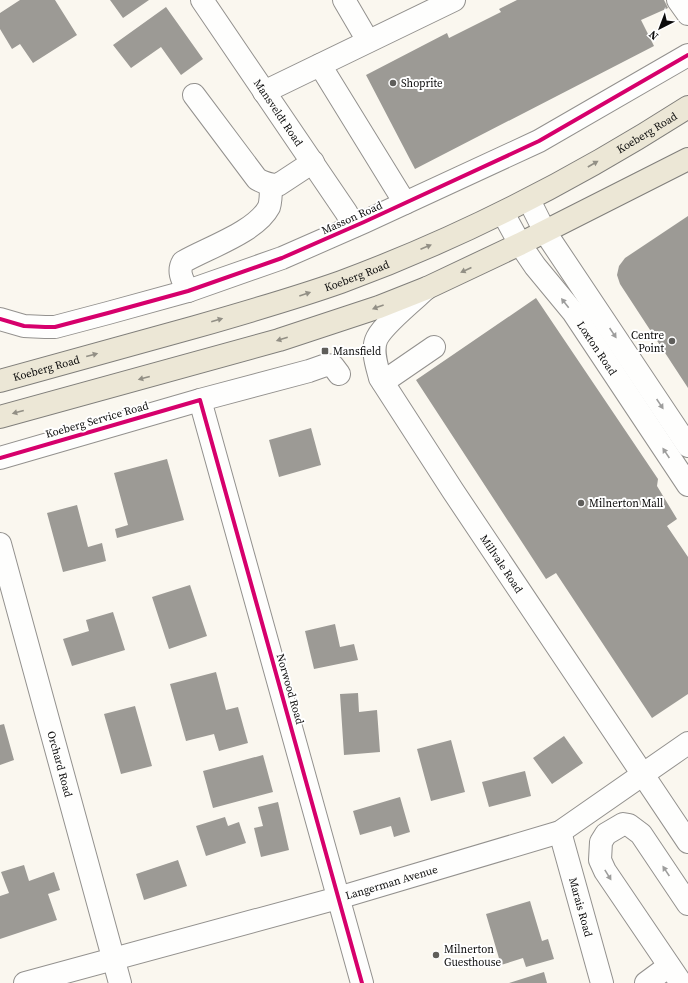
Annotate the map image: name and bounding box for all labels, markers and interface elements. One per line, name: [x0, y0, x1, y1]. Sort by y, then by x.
north arrow: [640, 8, 680, 48]
text: N: [646, 27, 662, 43]
street label: Mansveldt Road: [250, 76, 307, 150]
place label: Shoprite: [401, 76, 443, 91]
marker: Shoprite: [388, 78, 398, 88]
street label: Koeberg Road: [614, 108, 681, 157]
one-way arrow: [587, 161, 599, 168]
street label: Masson Road: [319, 198, 385, 238]
one-way arrow: [420, 244, 431, 250]
street label: Koeberg Road: [322, 256, 392, 295]
one-way arrow: [460, 267, 471, 273]
one-way arrow: [299, 291, 311, 297]
one-way arrow: [561, 297, 570, 308]
one-way arrow: [371, 304, 383, 310]
one-way arrow: [211, 317, 223, 323]
street label: Loxton Road: [574, 318, 621, 379]
one-way arrow: [609, 328, 617, 338]
place label: Centre Point: [631, 328, 664, 356]
one-way arrow: [276, 336, 288, 342]
marker: Centre Point: [667, 336, 677, 346]
place label: Mansfield: [333, 344, 382, 359]
marker: Mansfield: [320, 346, 330, 356]
street label: Koeberg Road: [11, 352, 82, 385]
one-way arrow: [86, 352, 98, 358]
one-way arrow: [137, 375, 149, 381]
street label: Koeberg Service Road: [44, 398, 151, 442]
one-way arrow: [656, 399, 664, 409]
one-way arrow: [12, 410, 24, 416]
one-way arrow: [663, 447, 670, 459]
place label: Milnerton Mall: [589, 496, 663, 511]
marker: Milnerton Mall: [576, 498, 586, 508]
street label: Millvale Road: [477, 532, 527, 596]
street label: Norwood Road: [273, 652, 307, 727]
street label: Orchard Road: [44, 729, 77, 799]
street label: Langerman Avenue: [343, 861, 440, 903]
one-way arrow: [662, 866, 670, 876]
one-way arrow: [604, 869, 611, 881]
street label: Marais Road: [566, 876, 597, 939]
place label: Milnerton Guesthouse: [444, 942, 501, 970]
marker: Milnerton Guesthouse: [431, 950, 441, 960]

